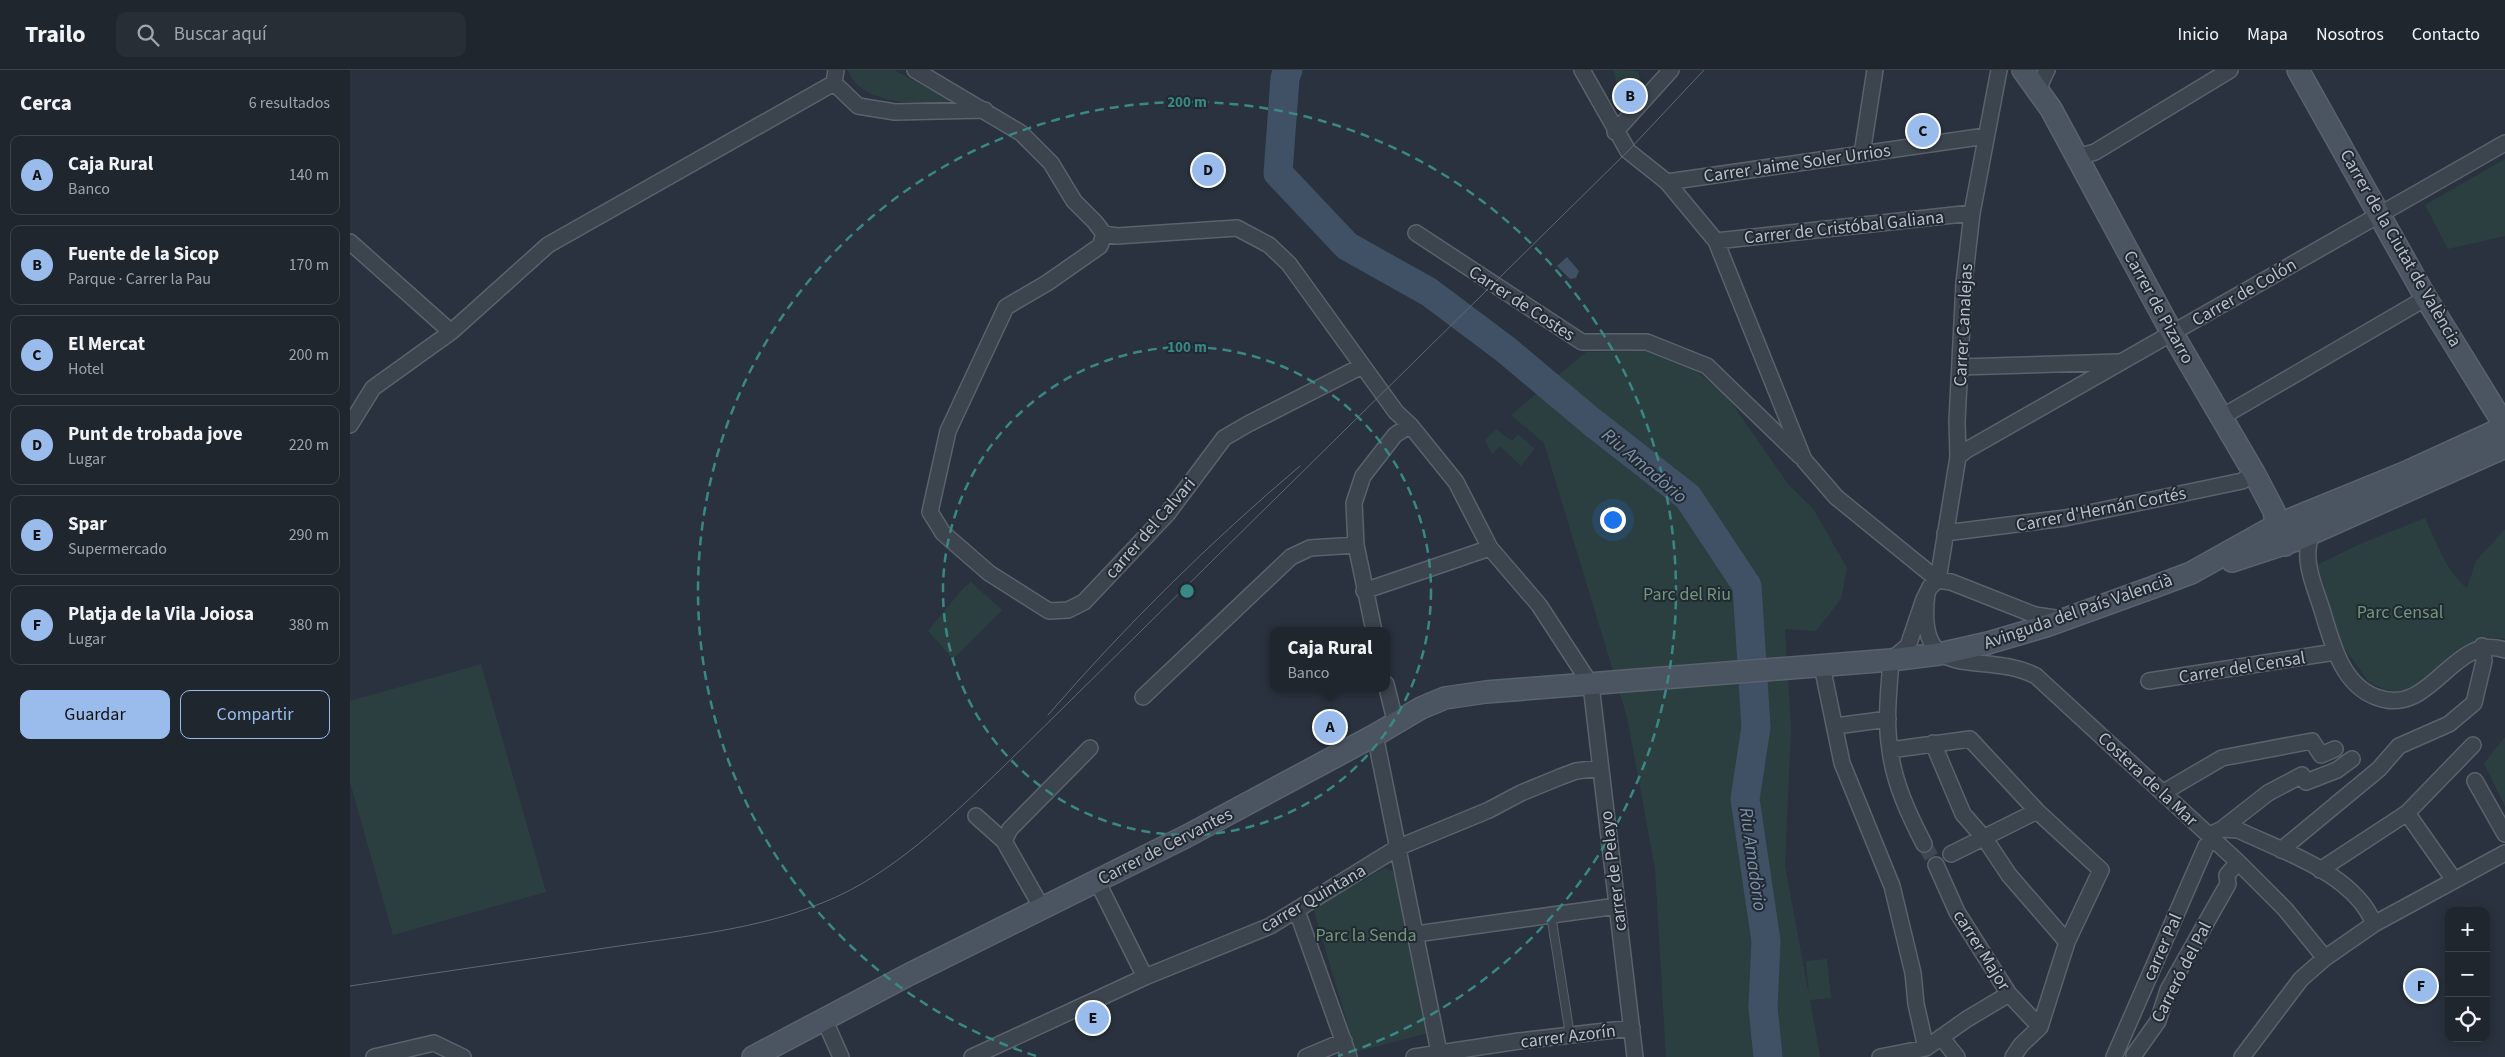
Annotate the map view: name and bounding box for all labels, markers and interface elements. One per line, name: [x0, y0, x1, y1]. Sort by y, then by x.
search box: [116, 12, 466, 57]
text: Trailo: [25, 17, 86, 52]
icon: search: [134, 21, 162, 49]
text: Buscar aquí: [174, 21, 267, 48]
text: Inicio: [2178, 22, 2219, 47]
text: Mapa: [2247, 22, 2288, 47]
text: Nosotros: [2316, 22, 2384, 47]
text: Contacto: [2412, 22, 2480, 47]
pin: B: [1614, 77, 1646, 115]
text: Cerca: [20, 88, 72, 118]
text: 6 resultados: [249, 92, 330, 114]
text: 200 m: [1167, 92, 1207, 113]
pin: C: [1907, 112, 1939, 150]
street label: Carrer Jaime Soler Urrios: [1702, 138, 1892, 189]
street label: Carrer de la Ciutat de València: [2334, 145, 2468, 352]
text: Caja Rural: [68, 151, 153, 178]
pin: D: [1192, 151, 1224, 189]
text: A: [32, 164, 42, 186]
text: 140 m: [289, 164, 329, 186]
text: Banco: [68, 178, 110, 200]
street label: Carrer de Cristóbal Galiana: [1743, 205, 1945, 250]
text: Fuente de la Sicop: [68, 241, 219, 268]
street label: Carrer de Pizarro: [2117, 246, 2200, 368]
street label: Carrer de Colón: [2187, 252, 2301, 333]
text: B: [32, 254, 42, 276]
text: 170 m: [289, 254, 329, 276]
street label: Carrer de Costes: [1464, 260, 1580, 347]
street label: Carrer Canalejas: [1948, 263, 1979, 387]
text: Parque · Carrer la Pau: [68, 268, 211, 290]
text: El Mercat: [68, 331, 145, 358]
text: 100 m: [1167, 337, 1207, 358]
text: C: [32, 344, 42, 366]
text: 200 m: [289, 344, 329, 366]
text: Hotel: [68, 358, 104, 380]
text: Punt de trobada jove: [68, 421, 242, 448]
water label: Riu Amadòrio: [1595, 422, 1693, 510]
text: D: [32, 434, 42, 456]
text: 220 m: [289, 434, 329, 456]
text: Lugar: [68, 448, 106, 470]
street label: carrer del Calvari: [1099, 472, 1201, 584]
street label: Carrer d'Hernán Cortés: [2014, 481, 2188, 538]
your location: [1600, 507, 1626, 533]
text: Spar: [68, 511, 107, 538]
text: E: [33, 524, 41, 546]
text: 290 m: [289, 524, 329, 546]
text: Supermercado: [68, 538, 167, 560]
street label: Avinguda del País Valencià: [1980, 567, 2176, 656]
centre of rings: [1178, 582, 1196, 600]
park label: Parc del Riu: [1643, 582, 1731, 607]
park label: Parc Censal: [2357, 600, 2443, 625]
text: Platja de la Vila Joiosa: [68, 601, 254, 628]
text: F: [33, 614, 41, 636]
text: 380 m: [289, 614, 329, 636]
popup: [1270, 627, 1390, 692]
text: Lugar: [68, 628, 106, 650]
text: Caja Rural: [1287, 635, 1373, 662]
street label: Carrer del Censal: [2177, 645, 2307, 690]
text: Banco: [1287, 662, 1329, 684]
button: Guardar: [20, 690, 170, 739]
button: Compartir: [180, 690, 330, 739]
pin: A: [1314, 708, 1346, 746]
street label: Costera de la Mar: [2092, 726, 2204, 833]
street label: Carrer de Cervantes: [1094, 802, 1237, 891]
water label: Riu Amadòrio: [1732, 806, 1773, 913]
street label: carrer de Pelayo: [1594, 809, 1633, 933]
street label: carrer Quintana: [1256, 858, 1371, 939]
street label: carrer Major: [1947, 905, 2017, 996]
map controls: [2445, 907, 2490, 1042]
button: +: [2445, 907, 2490, 952]
street label: carrer Pal: [2137, 910, 2188, 985]
street label: Carreró del Pal: [2145, 917, 2218, 1027]
park label: Parc la Senda: [1315, 923, 1417, 948]
button: −: [2445, 952, 2490, 997]
pin: F: [2405, 967, 2437, 1005]
button: locate: [2445, 997, 2490, 1042]
pin: E: [1077, 999, 1109, 1037]
street label: carrer Azorín: [1519, 1018, 1617, 1055]

